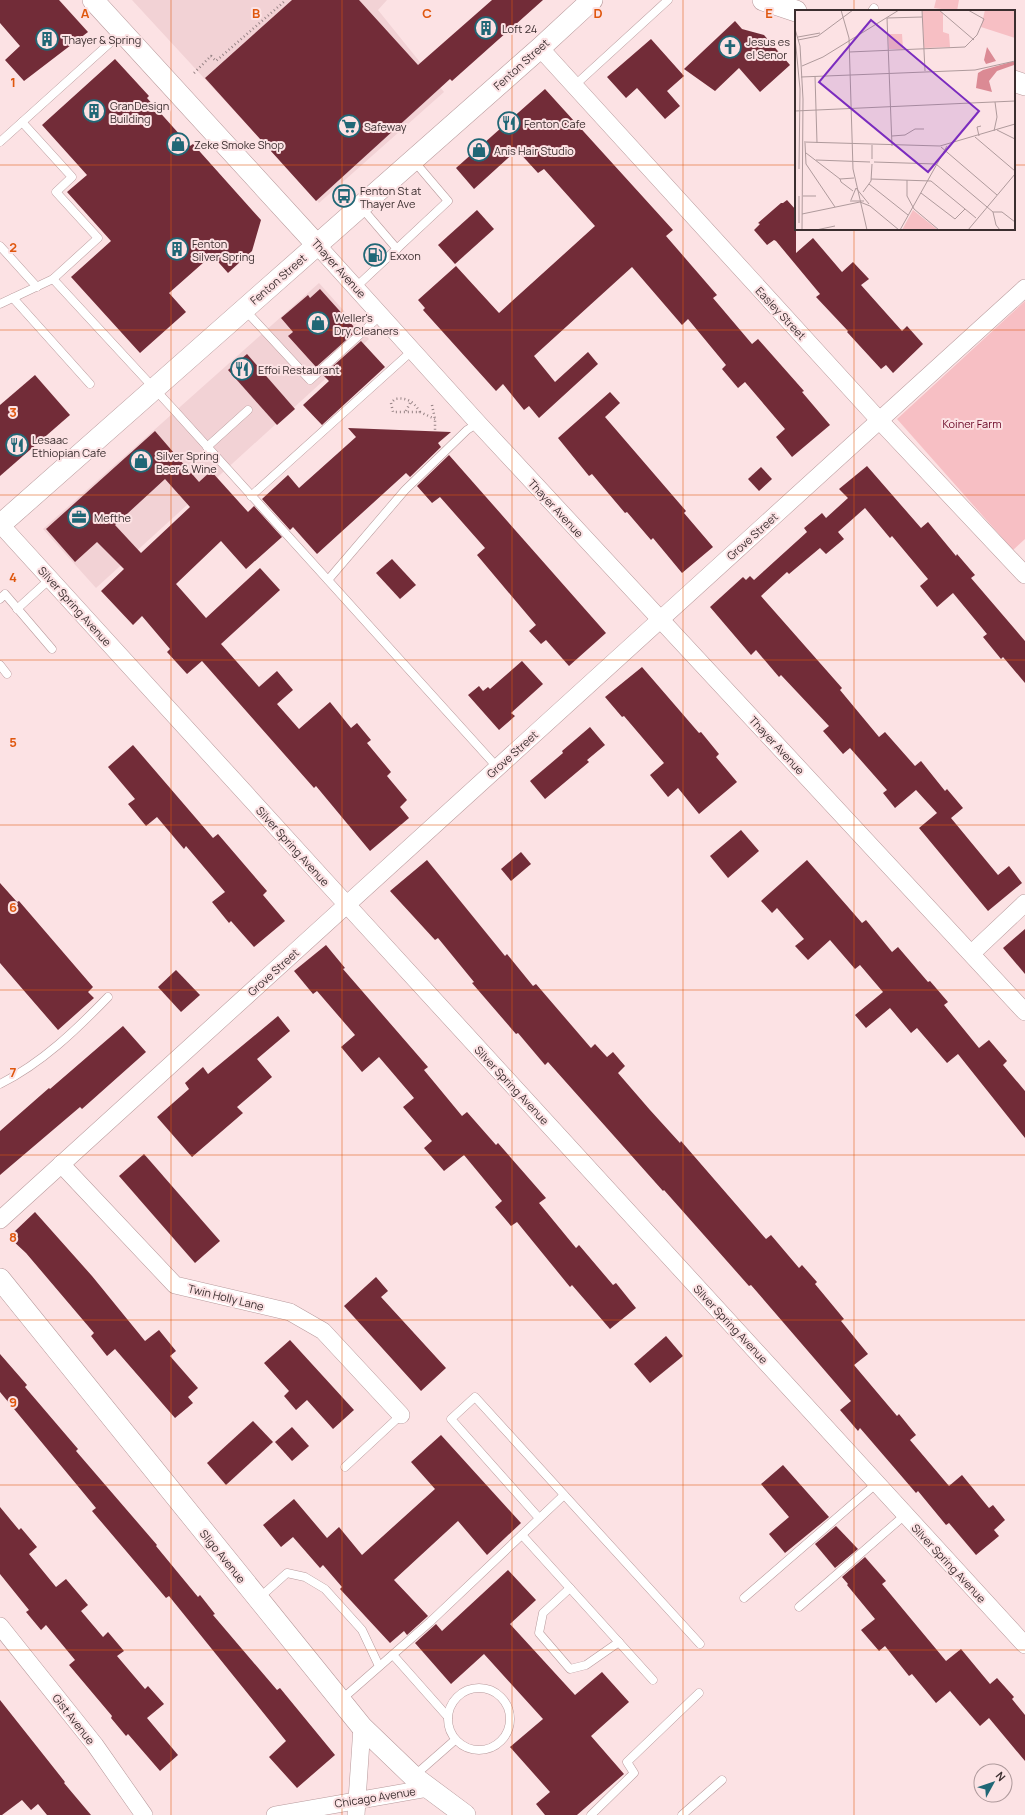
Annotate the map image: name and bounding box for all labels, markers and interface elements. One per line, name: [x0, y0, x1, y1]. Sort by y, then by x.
text: A: [81, 4, 90, 22]
text: B: [252, 4, 260, 22]
text: C: [422, 4, 432, 22]
text: D: [593, 4, 603, 22]
text: E: [765, 4, 773, 22]
inset map: [795, 10, 1015, 230]
building icon: Loft 24: [473, 15, 499, 41]
place label: Loft 24: [502, 21, 537, 36]
building icon: Thayer & Spring: [34, 26, 60, 52]
place label: Thayer & Spring: [62, 32, 141, 47]
church icon: Jesus es el Senor: [717, 34, 743, 60]
place label: Jesus es el Senor: [746, 34, 790, 62]
street label: Fenton Street: [490, 35, 552, 93]
text: 1: [10, 73, 16, 91]
building icon: GranDesign Building: [81, 98, 107, 124]
place label: GranDesign Building: [110, 98, 169, 126]
restaurant icon: Fenton Cafe: [496, 110, 522, 136]
supermarket icon: Safeway: [336, 113, 362, 139]
place label: Fenton Cafe: [524, 116, 586, 131]
place label: Safeway: [364, 119, 407, 134]
shop icon: Zeke Smoke Shop: [165, 131, 191, 157]
place label: Zeke Smoke Shop: [194, 137, 285, 152]
shop icon: Anis Hair Studio: [466, 137, 492, 163]
place label: Anis Hair Studio: [494, 143, 574, 158]
bus stop icon: Fenton St at Thayer Ave: [331, 183, 357, 209]
place label: Fenton St at Thayer Ave: [360, 183, 422, 211]
street label: Thayer Avenue: [308, 235, 370, 301]
building icon: Fenton Silver Spring: [164, 236, 190, 262]
place label: Fenton Silver Spring: [192, 236, 255, 264]
text: 2: [9, 238, 17, 256]
fuel station icon: Exxon: [362, 242, 388, 268]
place label: Exxon: [390, 248, 421, 263]
street label: Fenton Street: [247, 250, 309, 308]
street label: Easley Street: [753, 283, 809, 343]
shop icon: Weller's Dry Cleaners: [305, 310, 331, 336]
place label: Weller's Dry Cleaners: [334, 310, 399, 338]
restaurant icon: Effoi Restaurant: [229, 356, 255, 382]
place label: Effoi Restaurant: [258, 362, 340, 377]
text: 3: [9, 403, 17, 421]
park label: Koiner Farm: [943, 416, 1001, 431]
restaurant icon: Lesaac Ethiopian Cafe: [4, 432, 30, 458]
place label: Lesaac Ethiopian Cafe: [32, 432, 107, 460]
shop icon: Silver Spring Beer & Wine: [128, 448, 154, 474]
place label: Silver Spring Beer & Wine: [156, 448, 219, 476]
street label: Thayer Avenue: [525, 476, 587, 541]
office icon: Mefthe: [66, 504, 92, 530]
street label: Grove Street: [723, 509, 781, 563]
place label: Mefthe: [94, 510, 132, 525]
street label: Silver Spring Avenue: [35, 563, 115, 650]
text: 4: [9, 568, 17, 586]
street label: Thayer Avenue: [746, 713, 808, 778]
street label: Grove Street: [483, 727, 541, 781]
text: 5: [9, 733, 17, 751]
street label: Silver Spring Avenue: [253, 803, 333, 890]
text: 6: [9, 898, 17, 916]
street label: Grove Street: [244, 945, 302, 999]
street label: Silver Spring Avenue: [472, 1042, 553, 1128]
text: 7: [10, 1063, 17, 1081]
text: 8: [9, 1228, 17, 1246]
street label: Twin Holly Lane: [187, 1280, 266, 1314]
street label: Silver Spring Avenue: [691, 1281, 772, 1367]
text: 9: [9, 1393, 17, 1411]
street label: Silver Spring Avenue: [909, 1520, 990, 1606]
street label: Sligo Avenue: [197, 1526, 250, 1586]
street label: Gist Avenue: [50, 1691, 99, 1748]
north arrow: [973, 1763, 1013, 1803]
text: N: [993, 1768, 1009, 1784]
street label: Chicago Avenue: [333, 1783, 417, 1811]

